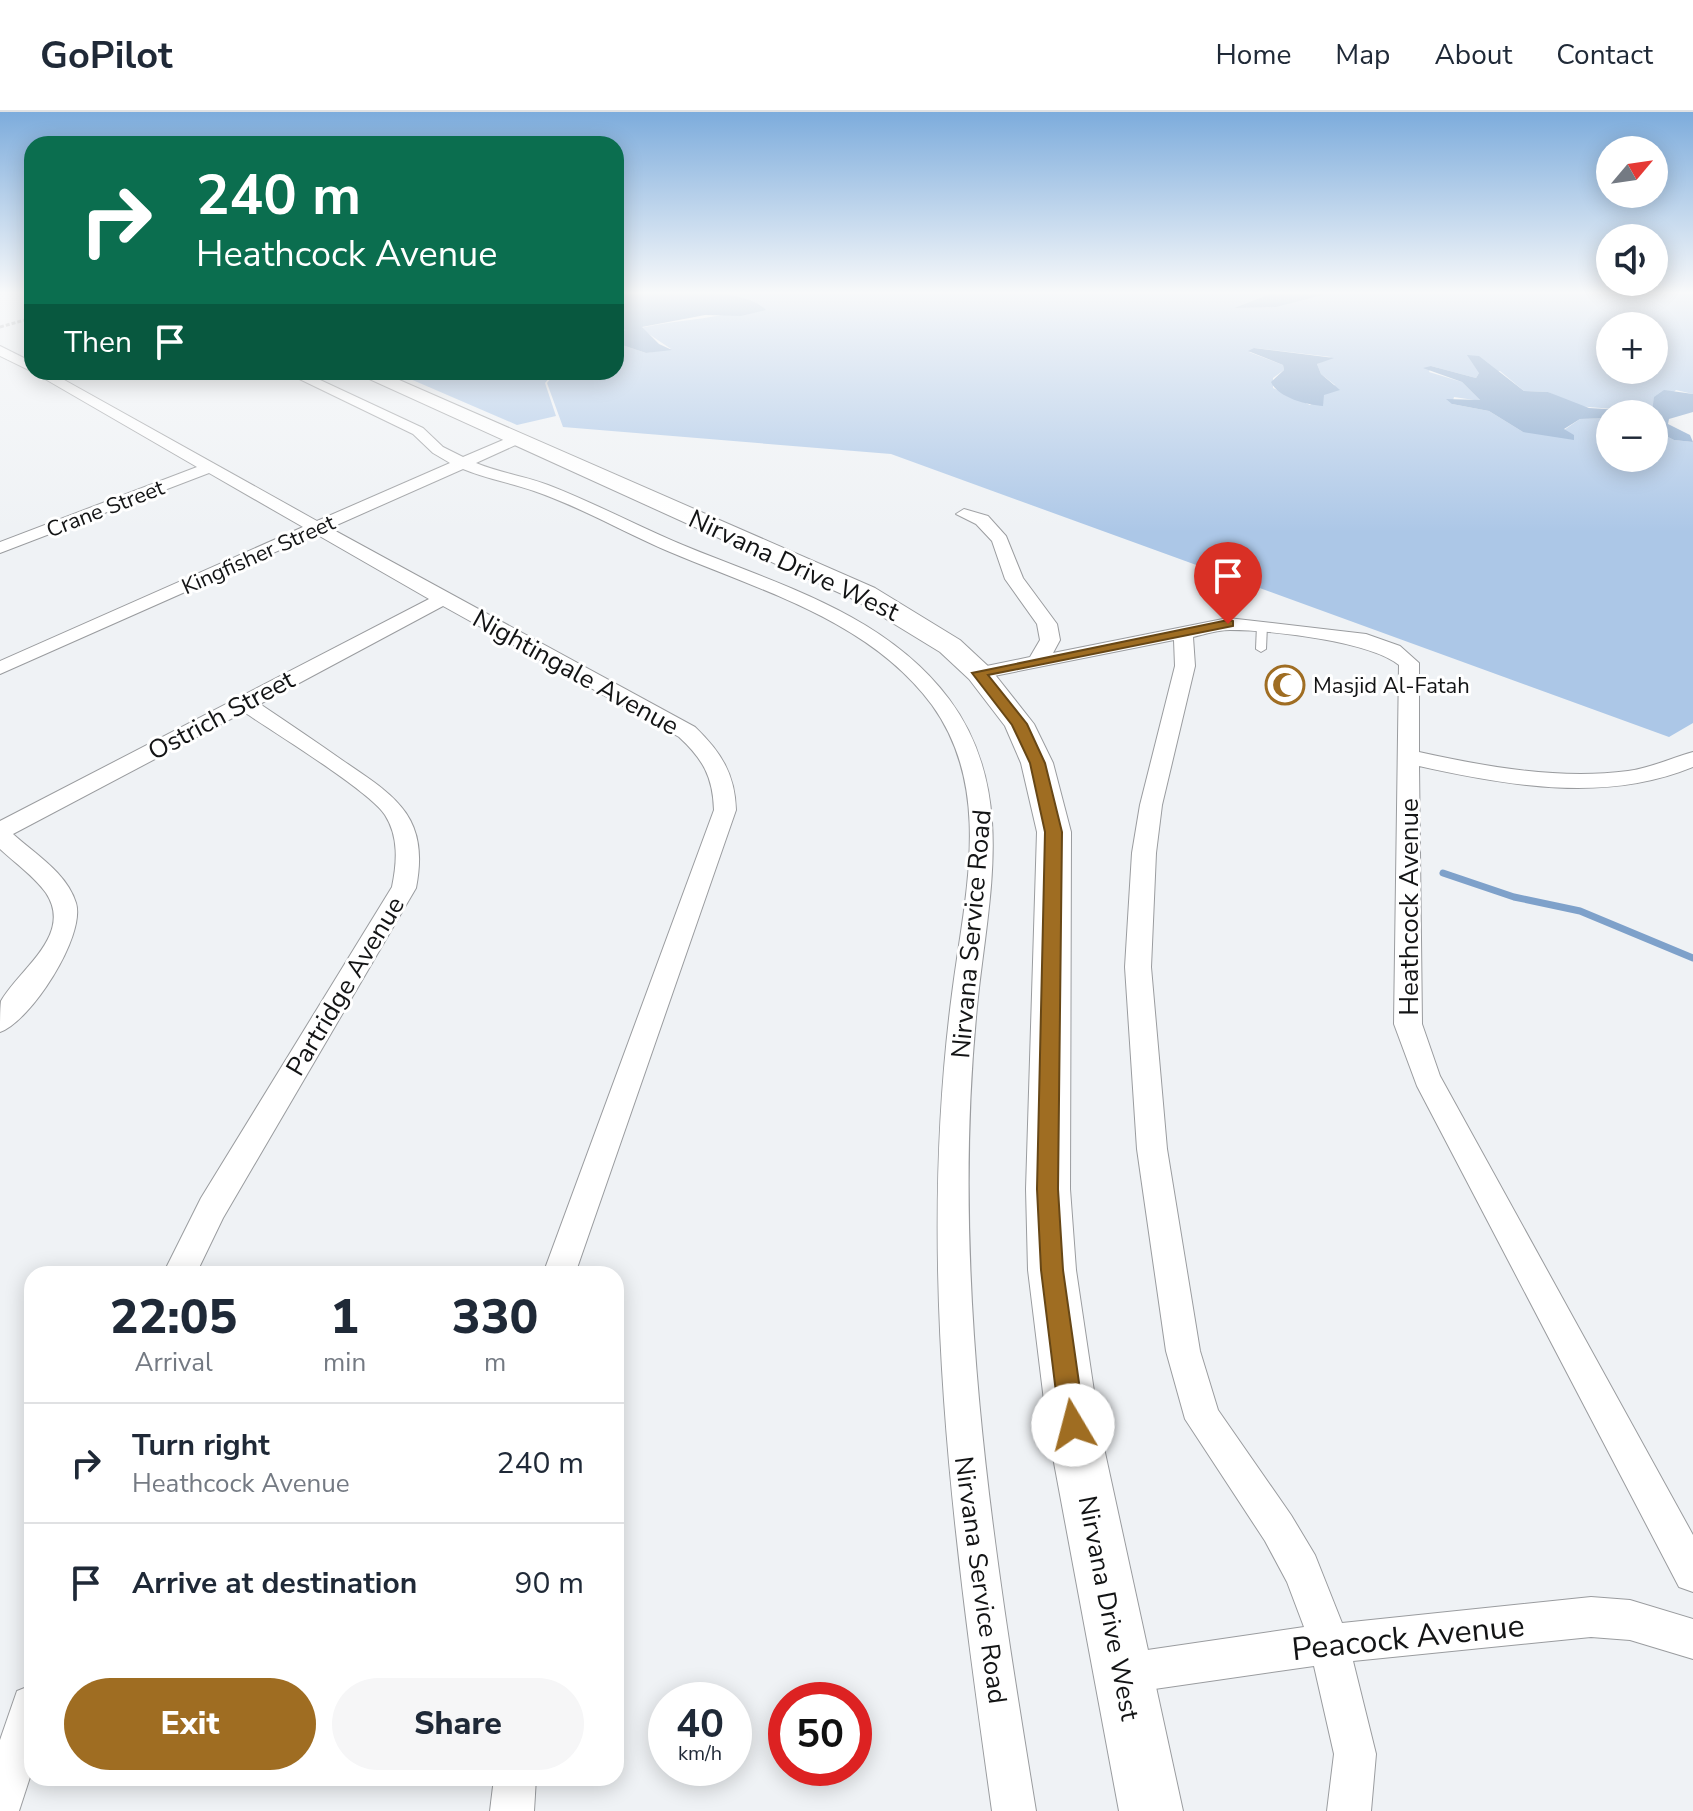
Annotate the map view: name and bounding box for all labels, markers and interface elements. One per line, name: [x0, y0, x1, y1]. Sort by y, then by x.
text: GoPilot: [40, 30, 173, 81]
text: Home: [1216, 36, 1291, 74]
text: Map: [1335, 36, 1390, 74]
text: About: [1434, 36, 1512, 74]
text: Contact: [1556, 36, 1653, 74]
north arrow: [1596, 136, 1668, 208]
map controls: [1596, 136, 1668, 472]
text: 240 m: [196, 157, 361, 234]
icon: right: [64, 168, 168, 272]
button: sound: [1596, 224, 1668, 296]
text: Heathcock Avenue: [196, 230, 497, 279]
button: +: [1596, 312, 1668, 384]
icon: arrive: [148, 320, 192, 364]
text: Then: [64, 322, 132, 363]
button: −: [1596, 400, 1668, 472]
street label: Crane Street: [42, 473, 169, 545]
street label: Nirvana Drive West: [683, 501, 905, 630]
street label: Kingfisher Street: [177, 508, 340, 602]
pin: [1194, 542, 1262, 624]
icon: arrive: [1206, 554, 1250, 598]
street label: Nightingale Avenue: [466, 601, 685, 744]
street label: Ostrich Street: [142, 662, 301, 769]
mosque icon: Masjid Al-Fatah: [1264, 664, 1306, 706]
place label: Masjid Al-Fatah: [1313, 671, 1470, 701]
street label: Heathcock Avenue: [1392, 798, 1427, 1016]
street label: Nirvana Service Road: [943, 808, 1000, 1060]
street label: Partridge Avenue: [278, 890, 413, 1082]
text: 22:05: [110, 1284, 237, 1350]
text: 1: [330, 1284, 359, 1350]
text: 330: [452, 1284, 538, 1350]
text: Arrival: [134, 1345, 213, 1380]
text: min: [323, 1345, 366, 1380]
text: m: [484, 1345, 506, 1380]
position arrow: [1031, 1383, 1115, 1467]
text: Turn right: [132, 1425, 270, 1466]
icon: right: [64, 1441, 108, 1485]
text: 240 m: [497, 1443, 584, 1484]
street label: Nirvana Service Road: [946, 1454, 1015, 1706]
text: Heathcock Avenue: [132, 1466, 350, 1501]
street label: Nirvana Drive West: [1070, 1493, 1148, 1724]
icon: arrive: [64, 1561, 108, 1605]
text: Arrive at destination: [132, 1563, 417, 1604]
text: 90 m: [515, 1563, 584, 1604]
street label: Peacock Avenue: [1290, 1604, 1527, 1671]
button: Exit: [64, 1678, 316, 1770]
button: Share: [332, 1678, 584, 1770]
speed limit sign: 50: [768, 1682, 872, 1786]
text: 40: [676, 1697, 724, 1751]
text: km/h: [678, 1740, 722, 1767]

